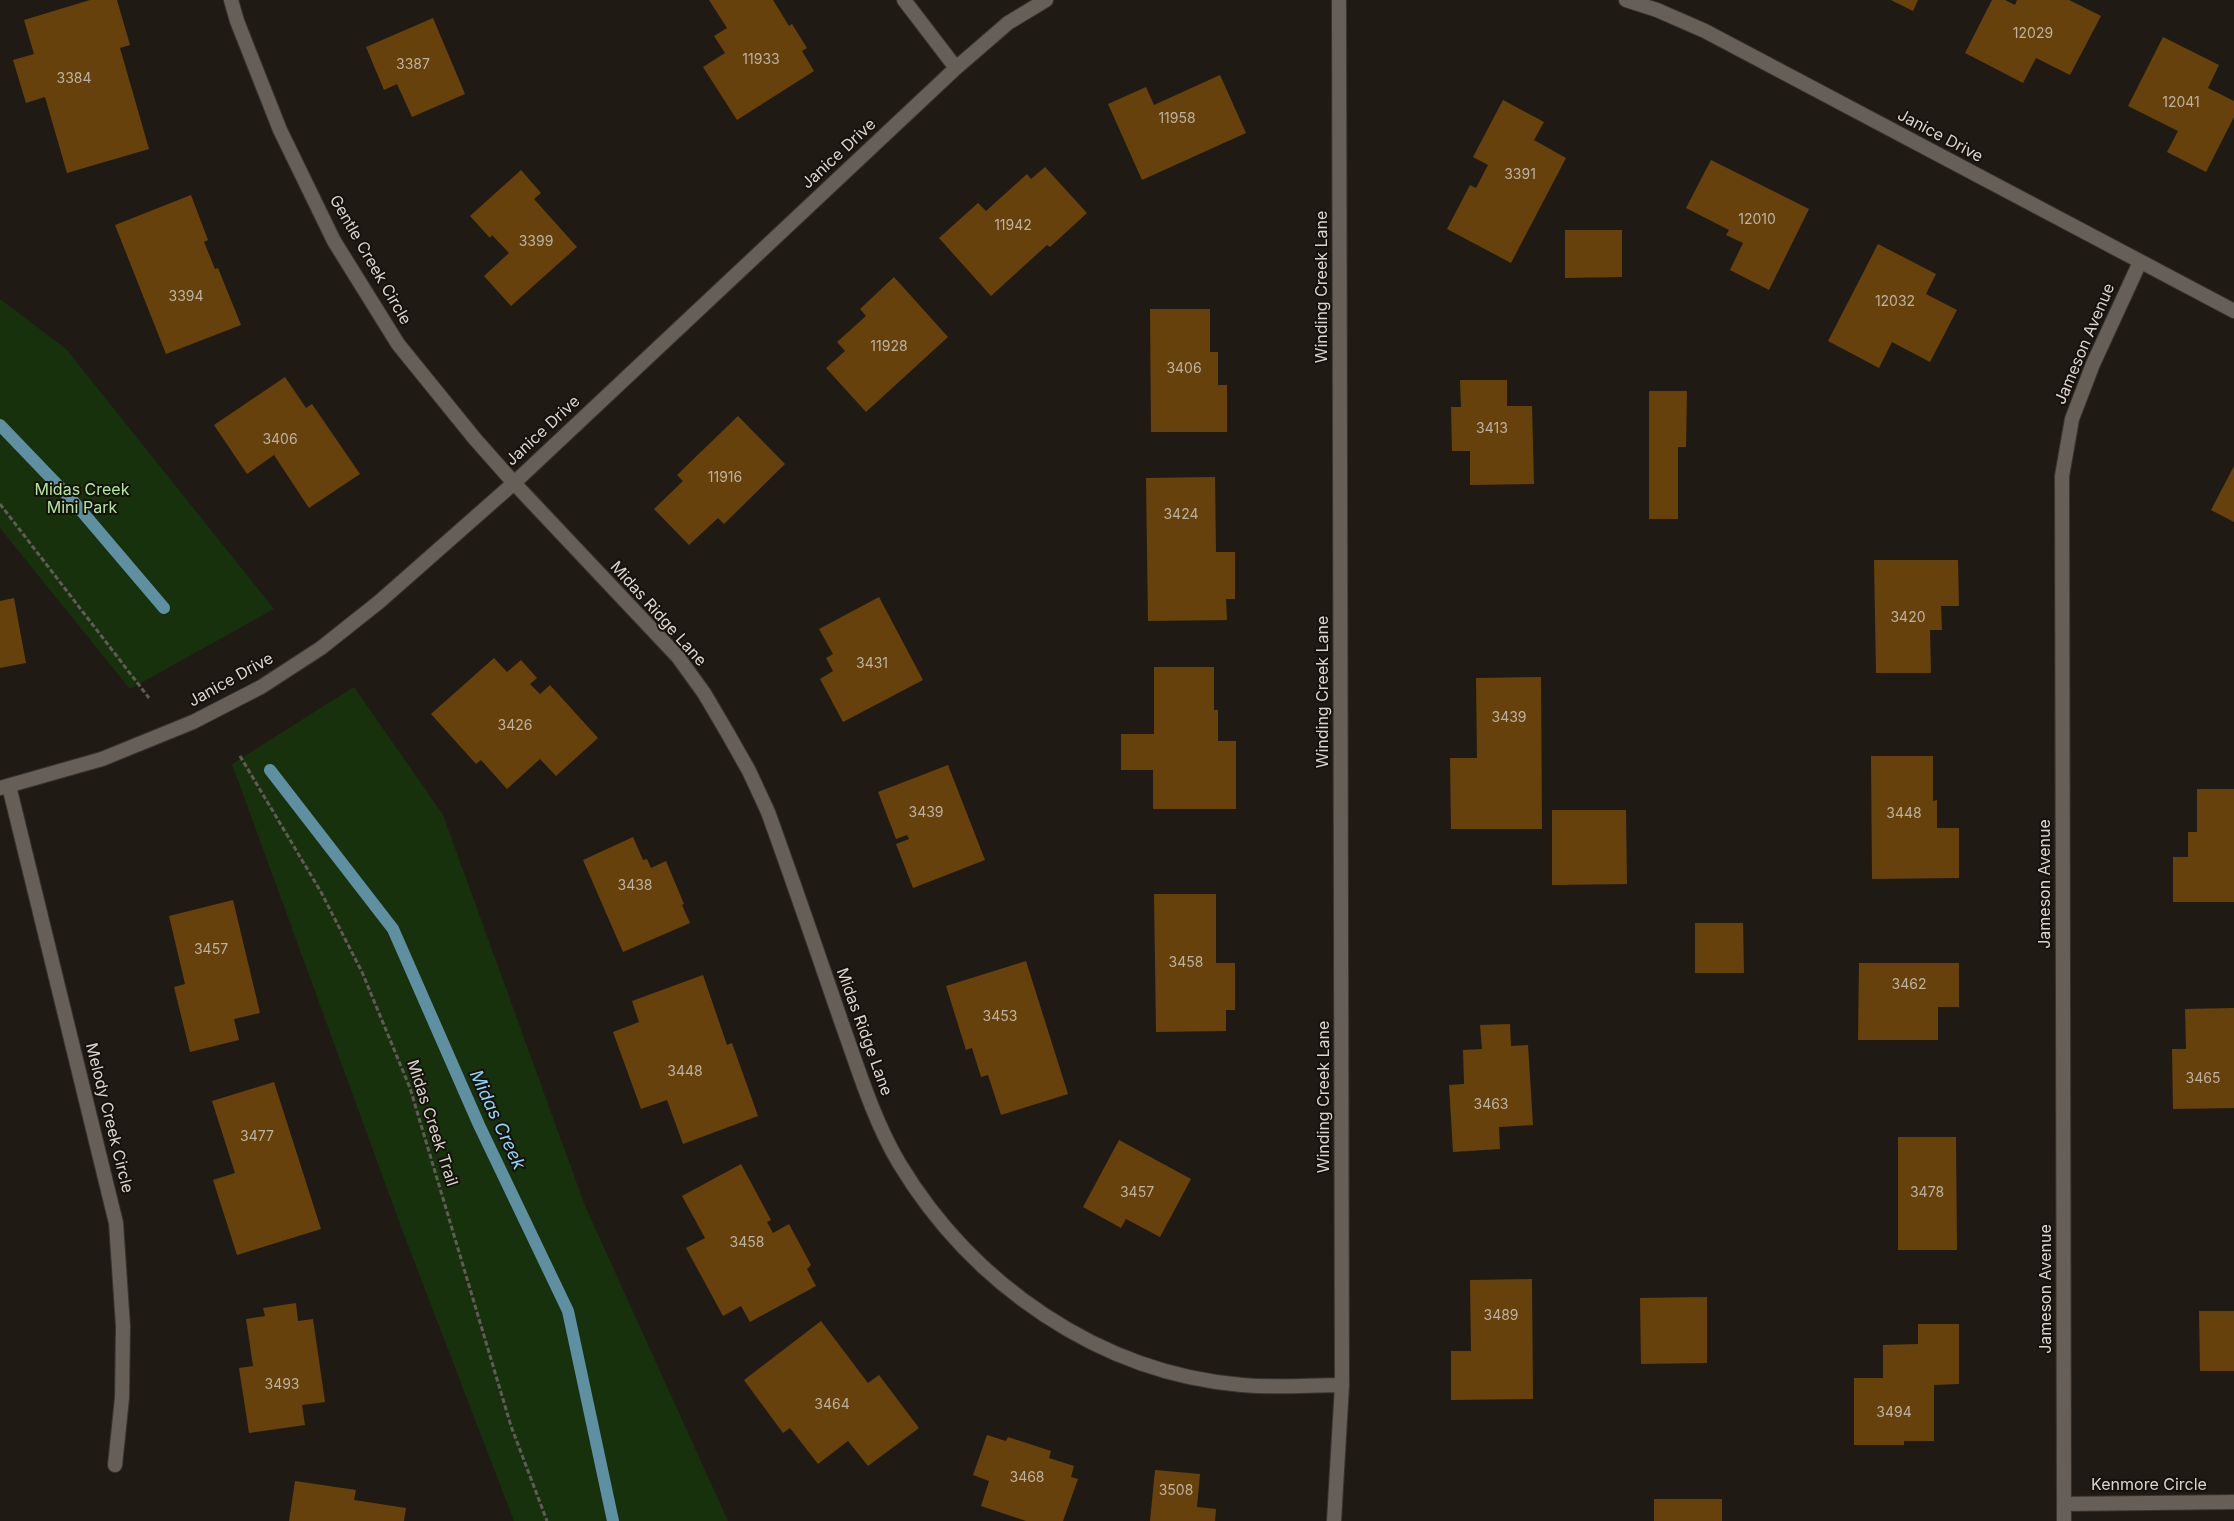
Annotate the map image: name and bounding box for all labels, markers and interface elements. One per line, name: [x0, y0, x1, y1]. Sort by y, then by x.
house number: 12029: [2013, 26, 2053, 42]
house number: 11933: [742, 52, 780, 68]
house number: 3387: [396, 57, 430, 73]
house number: 3384: [56, 71, 92, 87]
house number: 12041: [2162, 95, 2200, 111]
street label: Janice Drive: [1894, 105, 1986, 167]
house number: 11958: [1158, 111, 1196, 127]
street label: Janice Drive: [798, 115, 880, 193]
house number: 3391: [1504, 167, 1536, 183]
street label: Gentle Creek Circle: [325, 192, 415, 328]
street label: Winding Creek Lane: [1312, 211, 1332, 363]
house number: 12010: [1738, 212, 1776, 228]
house number: 11942: [994, 218, 1032, 234]
house number: 3399: [519, 234, 553, 250]
street label: Jameson Avenue: [2051, 281, 2119, 407]
house number: 3394: [168, 289, 204, 305]
house number: 12032: [1875, 294, 1915, 310]
house number: 11928: [870, 339, 908, 355]
house number: 3406: [1166, 361, 1202, 377]
street label: Janice Drive: [502, 392, 584, 470]
house number: 3413: [1476, 421, 1508, 437]
house number: 3406: [262, 432, 298, 448]
house number: 11916: [708, 470, 742, 486]
park label: Midas Creek Mini Park: [35, 480, 129, 518]
house number: 3424: [1163, 507, 1199, 523]
street label: Midas Ridge Lane: [606, 558, 710, 670]
house number: 3420: [1890, 610, 1926, 626]
street label: Winding Creek Lane: [1313, 616, 1333, 768]
street label: Janice Drive: [185, 649, 277, 711]
house number: 3431: [856, 656, 888, 672]
house number: 3439: [1491, 710, 1527, 726]
house number: 3426: [498, 718, 532, 734]
house number: 3439: [908, 805, 944, 821]
house number: 3448: [1886, 806, 1922, 822]
street label: Jameson Avenue: [2035, 819, 2055, 949]
house number: 3438: [618, 878, 652, 894]
house number: 3457: [194, 942, 228, 958]
house number: 3458: [1169, 955, 1203, 971]
street label: Midas Ridge Lane: [832, 966, 896, 1098]
house number: 3462: [1892, 977, 1926, 993]
house number: 3453: [983, 1009, 1017, 1025]
street label: Winding Creek Lane: [1314, 1021, 1334, 1173]
street label: Melody Creek Circle: [81, 1041, 137, 1195]
street label: Midas Creek Trail: [403, 1057, 461, 1189]
house number: 3448: [667, 1064, 703, 1080]
water label: Midas Creek: [464, 1067, 530, 1173]
house number: 3465: [2186, 1071, 2220, 1087]
house number: 3463: [1473, 1097, 1509, 1113]
house number: 3477: [240, 1129, 274, 1145]
house number: 3457: [1120, 1185, 1154, 1201]
house number: 3478: [1910, 1185, 1944, 1201]
street label: Jameson Avenue: [2036, 1224, 2056, 1354]
house number: 3458: [730, 1235, 764, 1251]
house number: 3489: [1483, 1308, 1519, 1324]
house number: 3493: [264, 1377, 300, 1393]
house number: 3464: [814, 1397, 850, 1413]
house number: 3494: [1876, 1405, 1912, 1421]
house number: 3468: [1009, 1470, 1045, 1486]
street label: Kenmore Circle: [2091, 1475, 2207, 1495]
house number: 3508: [1159, 1483, 1193, 1499]

